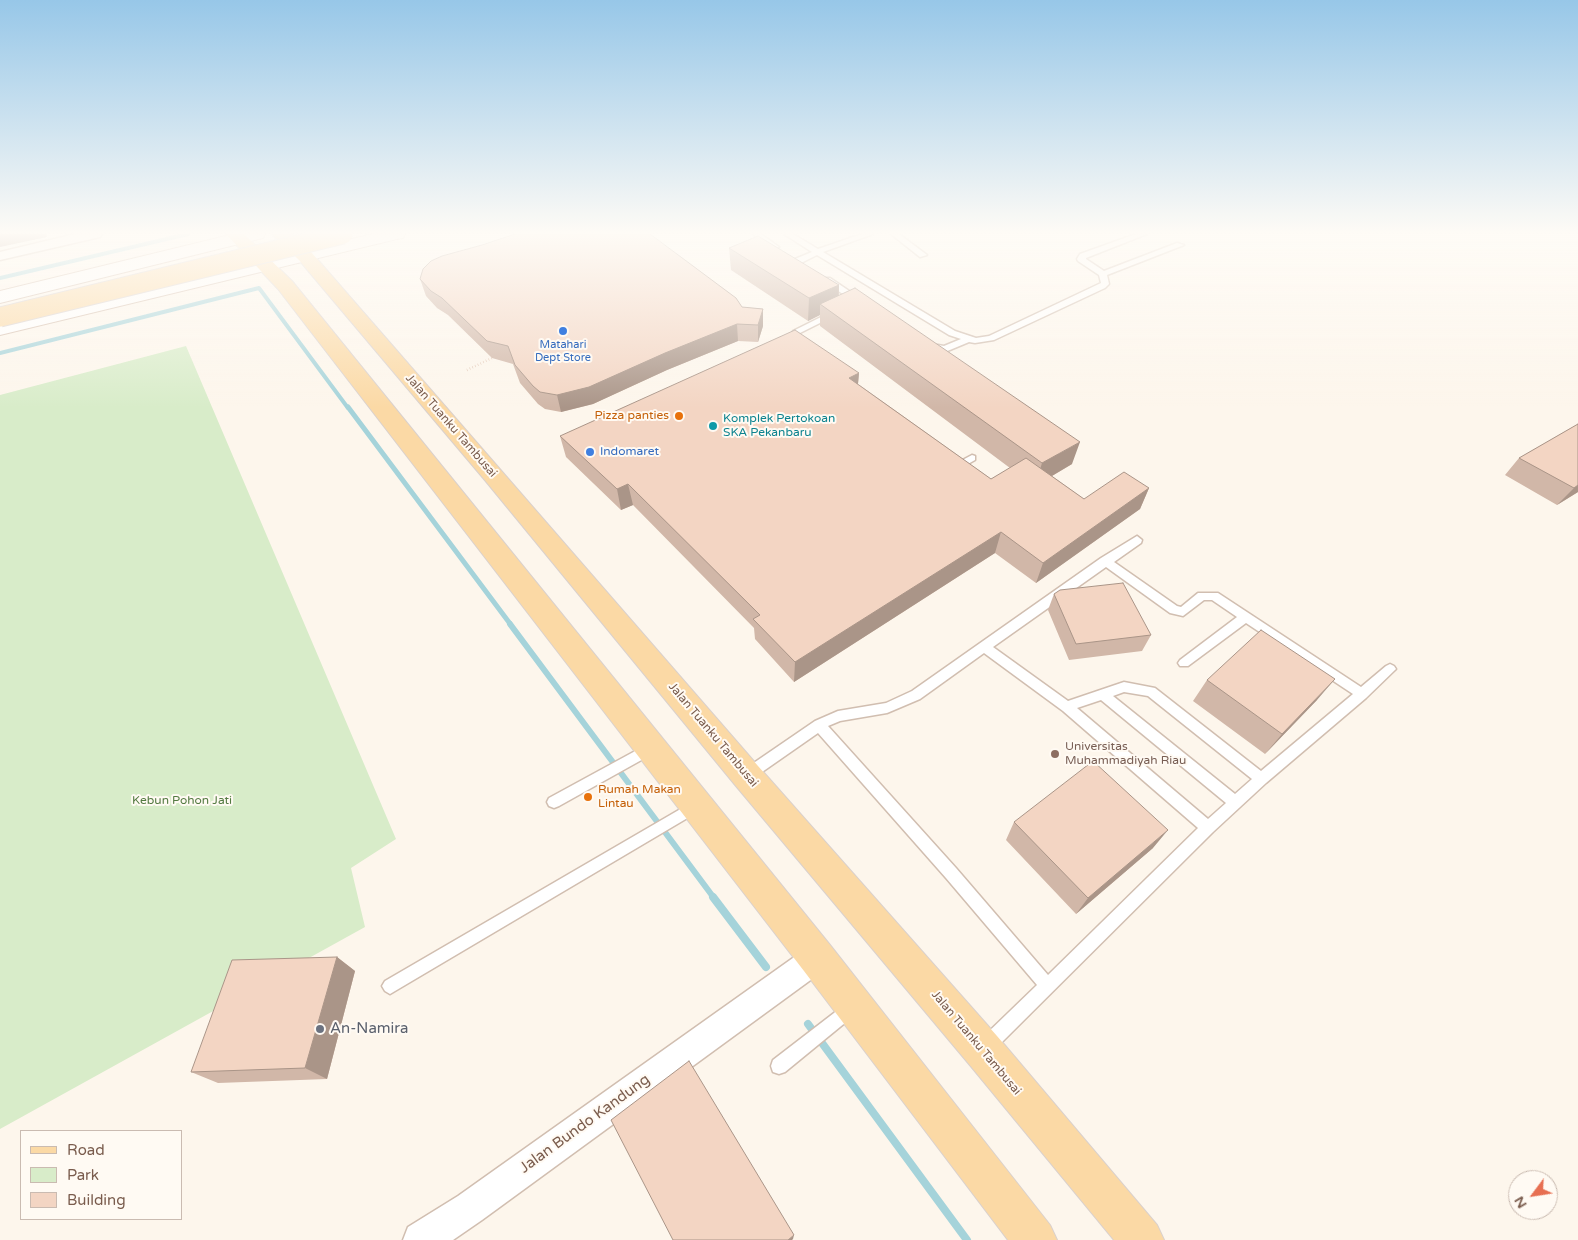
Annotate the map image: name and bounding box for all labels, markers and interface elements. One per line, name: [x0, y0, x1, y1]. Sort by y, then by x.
marker: Matahari Dept Store: [557, 325, 569, 337]
place label: Matahari Dept Store: [535, 338, 591, 364]
street label: Jalan Tuanku Tambusai: [402, 372, 500, 480]
place label: Pizza panties: [595, 409, 669, 423]
marker: Pizza panties: [673, 410, 685, 422]
place label: Komplek Pertokoan SKA Pekanbaru: [723, 412, 835, 440]
marker: Komplek Pertokoan SKA Pekanbaru: [707, 420, 719, 432]
place label: Indomaret: [600, 445, 659, 459]
marker: Indomaret: [584, 446, 596, 458]
street label: Jalan Tuanku Tambusai: [665, 680, 761, 790]
place label: Universitas Muhammadiyah Riau: [1065, 740, 1186, 768]
marker: Universitas Muhammadiyah Riau: [1049, 748, 1061, 760]
place label: Rumah Makan Lintau: [598, 783, 681, 811]
marker: Rumah Makan Lintau: [582, 791, 594, 803]
park label: Kebun Pohon Jati: [132, 794, 232, 808]
street label: Jalan Tuanku Tambusai: [928, 988, 1024, 1098]
place label: An-Namira: [330, 1020, 409, 1038]
marker: An-Namira: [314, 1023, 326, 1035]
street label: Jalan Bundo Kandung: [516, 1071, 654, 1177]
legend: [20, 1130, 182, 1220]
text: Road: [67, 1141, 105, 1159]
text: Park: [67, 1166, 99, 1184]
north arrow: [1508, 1170, 1558, 1220]
text: Building: [67, 1191, 126, 1209]
text: N: [1510, 1193, 1531, 1212]

